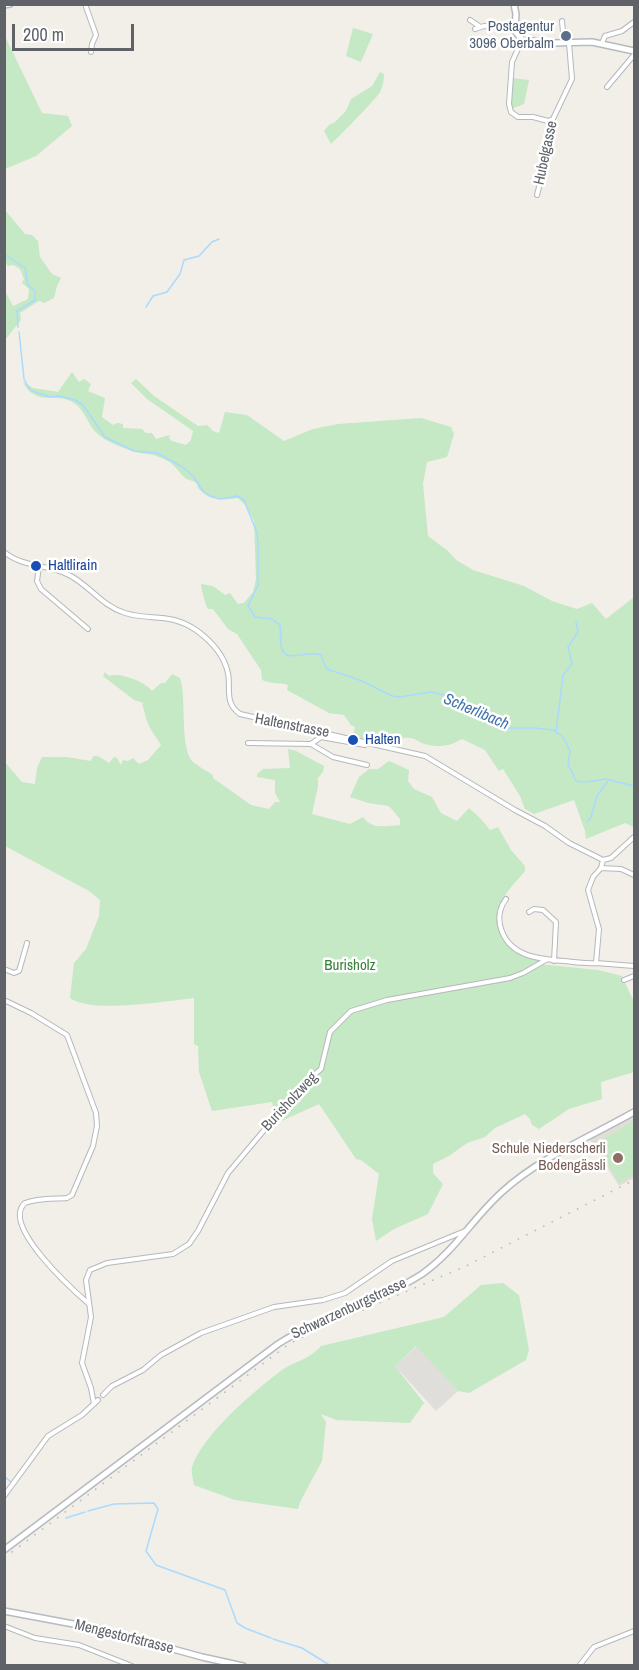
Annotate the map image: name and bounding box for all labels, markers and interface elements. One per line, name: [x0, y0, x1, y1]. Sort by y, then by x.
scale bar: [15, 12, 136, 50]
place label: Postagentur 3096 Oberbalm: [469, 18, 554, 53]
text: 200 m: [23, 22, 64, 47]
marker: Postagentur 3096 Oberbalm: [559, 29, 573, 43]
street label: Hubelgasse: [530, 119, 562, 187]
place label: Haltlirain: [48, 557, 97, 575]
marker: Haltlirain: [29, 559, 43, 573]
water label: Scherlibach: [440, 690, 512, 734]
street label: Haltenstrasse: [253, 710, 331, 742]
place label: Halten: [365, 731, 401, 749]
marker: Halten: [346, 733, 360, 747]
park label: Burisholz: [324, 957, 376, 975]
street label: Burisholzweg: [258, 1069, 322, 1135]
place label: Schule Niederscherli Bodengässli: [492, 1140, 606, 1175]
marker: Schule Niederscherli Bodengässli: [611, 1151, 625, 1165]
street label: Schwarzenburgstrasse: [289, 1274, 409, 1344]
street label: Mengestorfstrasse: [73, 1616, 175, 1658]

